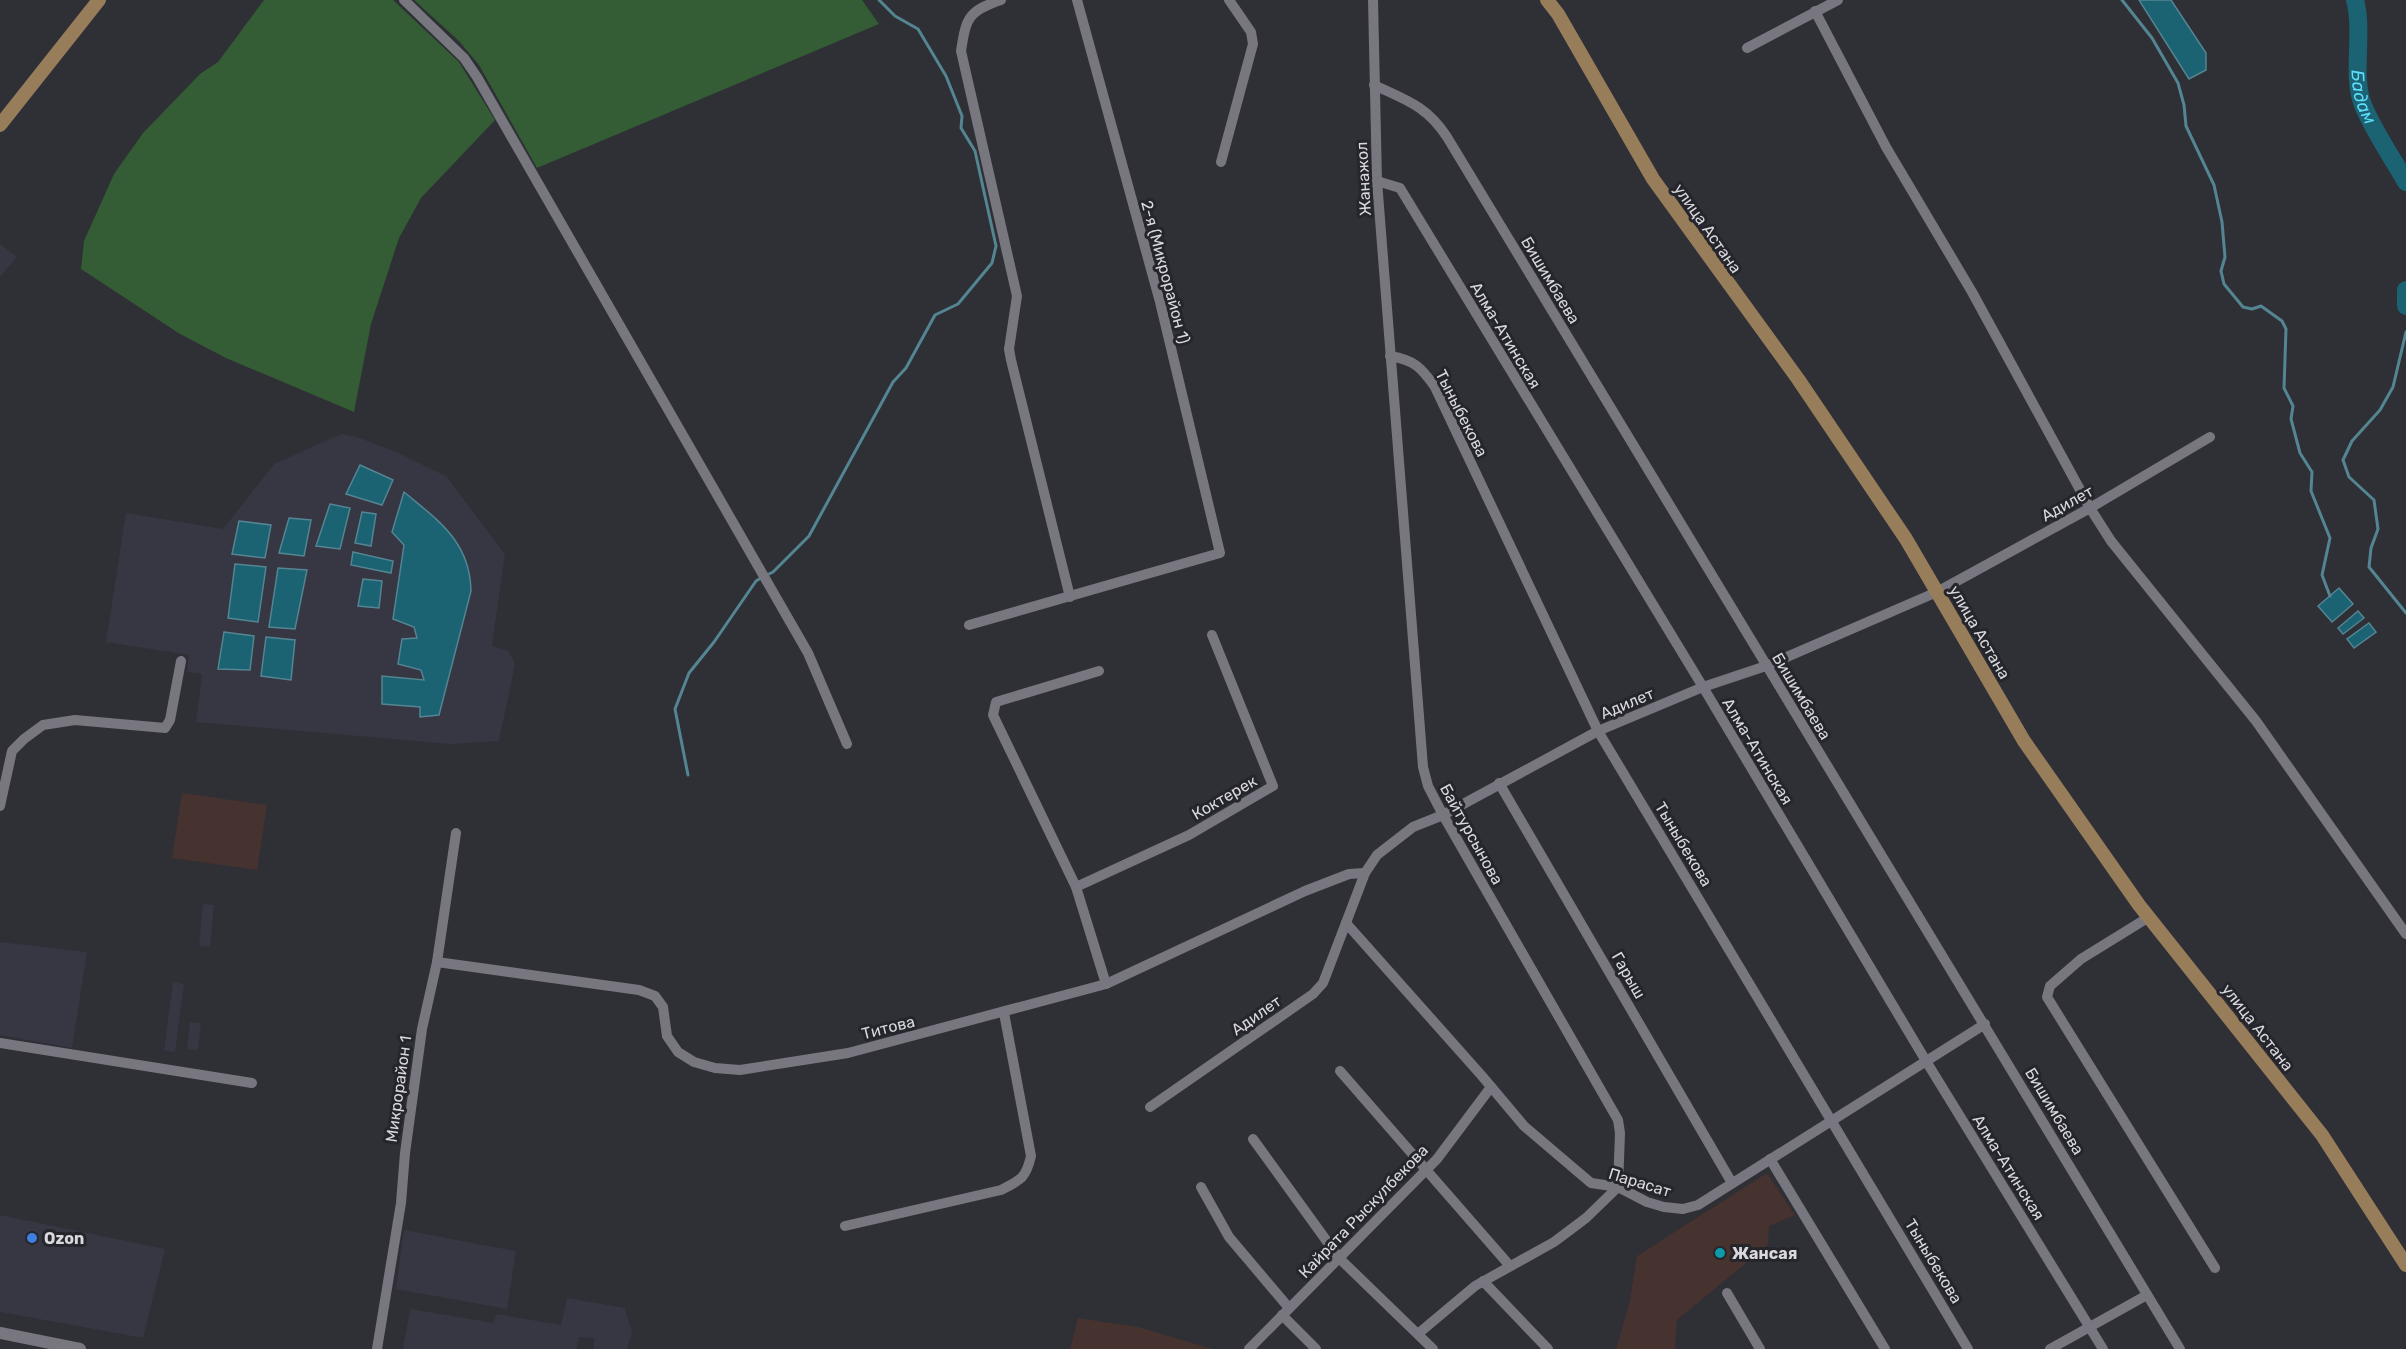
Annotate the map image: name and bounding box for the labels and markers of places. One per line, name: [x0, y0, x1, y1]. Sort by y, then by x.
place label: Ozon: [44, 1229, 84, 1248]
marker: Ozon: [25, 1231, 39, 1245]
place label: Жансая: [1732, 1244, 1797, 1263]
marker: Жансая: [1713, 1246, 1727, 1260]

